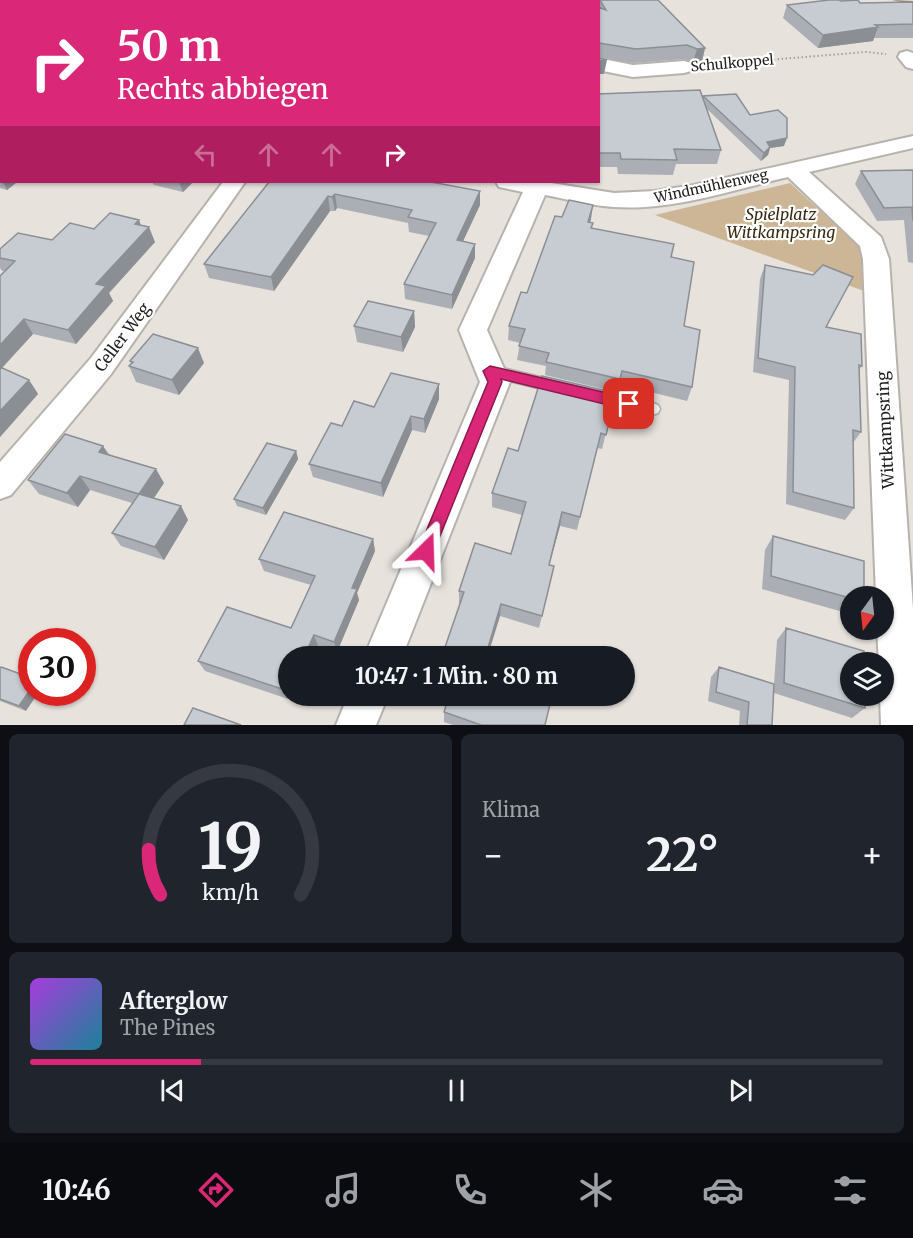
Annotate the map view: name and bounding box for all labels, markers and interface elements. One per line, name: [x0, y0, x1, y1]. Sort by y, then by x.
text: 50 m: [117, 20, 221, 72]
icon: right: [18, 24, 96, 102]
street label: Schulkoppel: [690, 50, 775, 76]
text: Rechts abbiegen: [117, 72, 329, 106]
icon: left: [189, 138, 222, 171]
icon: ahead: [252, 138, 285, 171]
icon: ahead: [315, 138, 348, 171]
icon: right: [378, 138, 411, 171]
street label: Windmühlenweg: [651, 165, 770, 207]
park label: Spielplatz Wittkampsring: [727, 204, 835, 242]
street label: Celler Weg: [90, 298, 155, 375]
street label: Wittkampsring: [872, 370, 898, 490]
pin: [603, 378, 654, 429]
icon: arrive: [612, 387, 645, 420]
position arrow: [394, 519, 458, 583]
north arrow: [840, 586, 894, 640]
map controls: [840, 586, 894, 706]
speed limit sign: 30: [18, 628, 96, 706]
button: layers: [840, 652, 894, 706]
text: 10:47 · 1 Min. · 80 m: [355, 662, 558, 690]
text: Klima: [482, 797, 540, 822]
text: 19: [198, 808, 263, 886]
text: 22°: [646, 827, 719, 883]
text: −: [482, 835, 504, 876]
text: +: [861, 835, 883, 876]
text: km/h: [202, 880, 259, 907]
text: Afterglow: [120, 987, 227, 1015]
text: The Pines: [120, 1015, 215, 1040]
icon: previous: [156, 1074, 189, 1107]
icon: pause: [440, 1074, 473, 1107]
icon: next: [724, 1074, 757, 1107]
icon: directions: [195, 1169, 237, 1211]
icon: music: [322, 1169, 364, 1211]
icon: phone: [449, 1169, 491, 1211]
icon: climate: [575, 1169, 617, 1211]
icon: car: [702, 1169, 744, 1211]
icon: filters: [829, 1169, 871, 1211]
text: 10:46: [42, 1173, 111, 1207]

